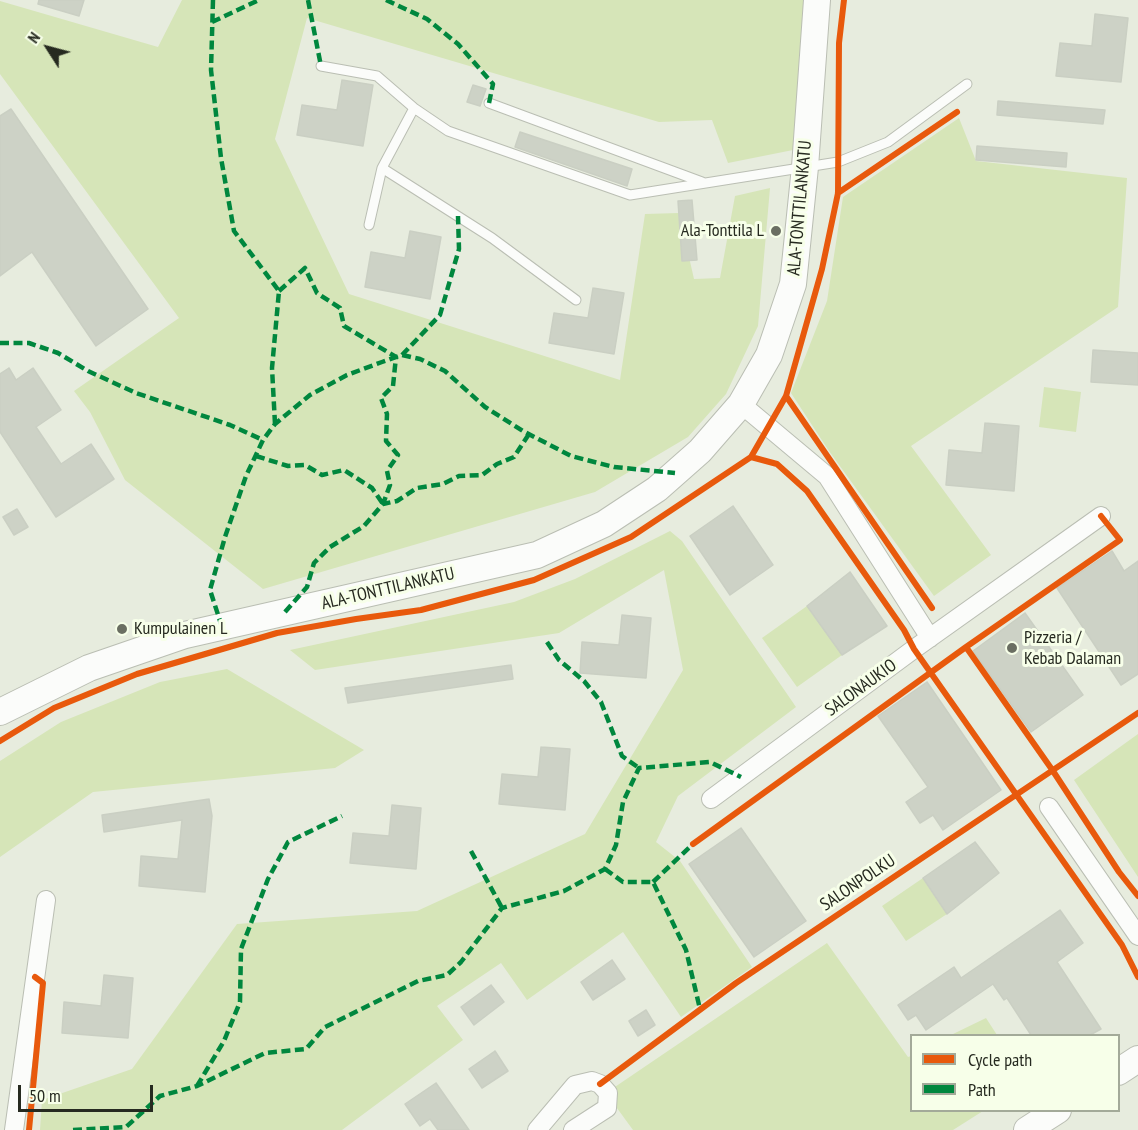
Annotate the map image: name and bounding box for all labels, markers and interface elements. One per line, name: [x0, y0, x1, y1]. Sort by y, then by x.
north arrow: [18, 18, 78, 78]
text: N: [23, 28, 44, 47]
street label: ALA-TONTTILANKATU: [783, 139, 817, 277]
place label: Ala-Tonttila L: [681, 220, 764, 242]
marker: Ala-Tonttila L: [769, 224, 783, 238]
street label: ALA-TONTTILANKATU: [319, 563, 457, 615]
place label: Kumpulainen L: [134, 618, 227, 640]
marker: Kumpulainen L: [115, 622, 129, 636]
place label: Pizzeria / Kebab Dalaman: [1024, 627, 1121, 670]
marker: Pizzeria / Kebab Dalaman: [1005, 641, 1019, 655]
street label: SALONAUKIO: [821, 655, 901, 721]
street label: SALONPOLKU: [816, 850, 900, 916]
legend: [910, 1034, 1120, 1112]
text: Cycle path: [968, 1048, 1032, 1071]
scale bar: [21, 1073, 156, 1111]
text: Path: [968, 1078, 996, 1101]
text: 50 m: [29, 1084, 61, 1107]

